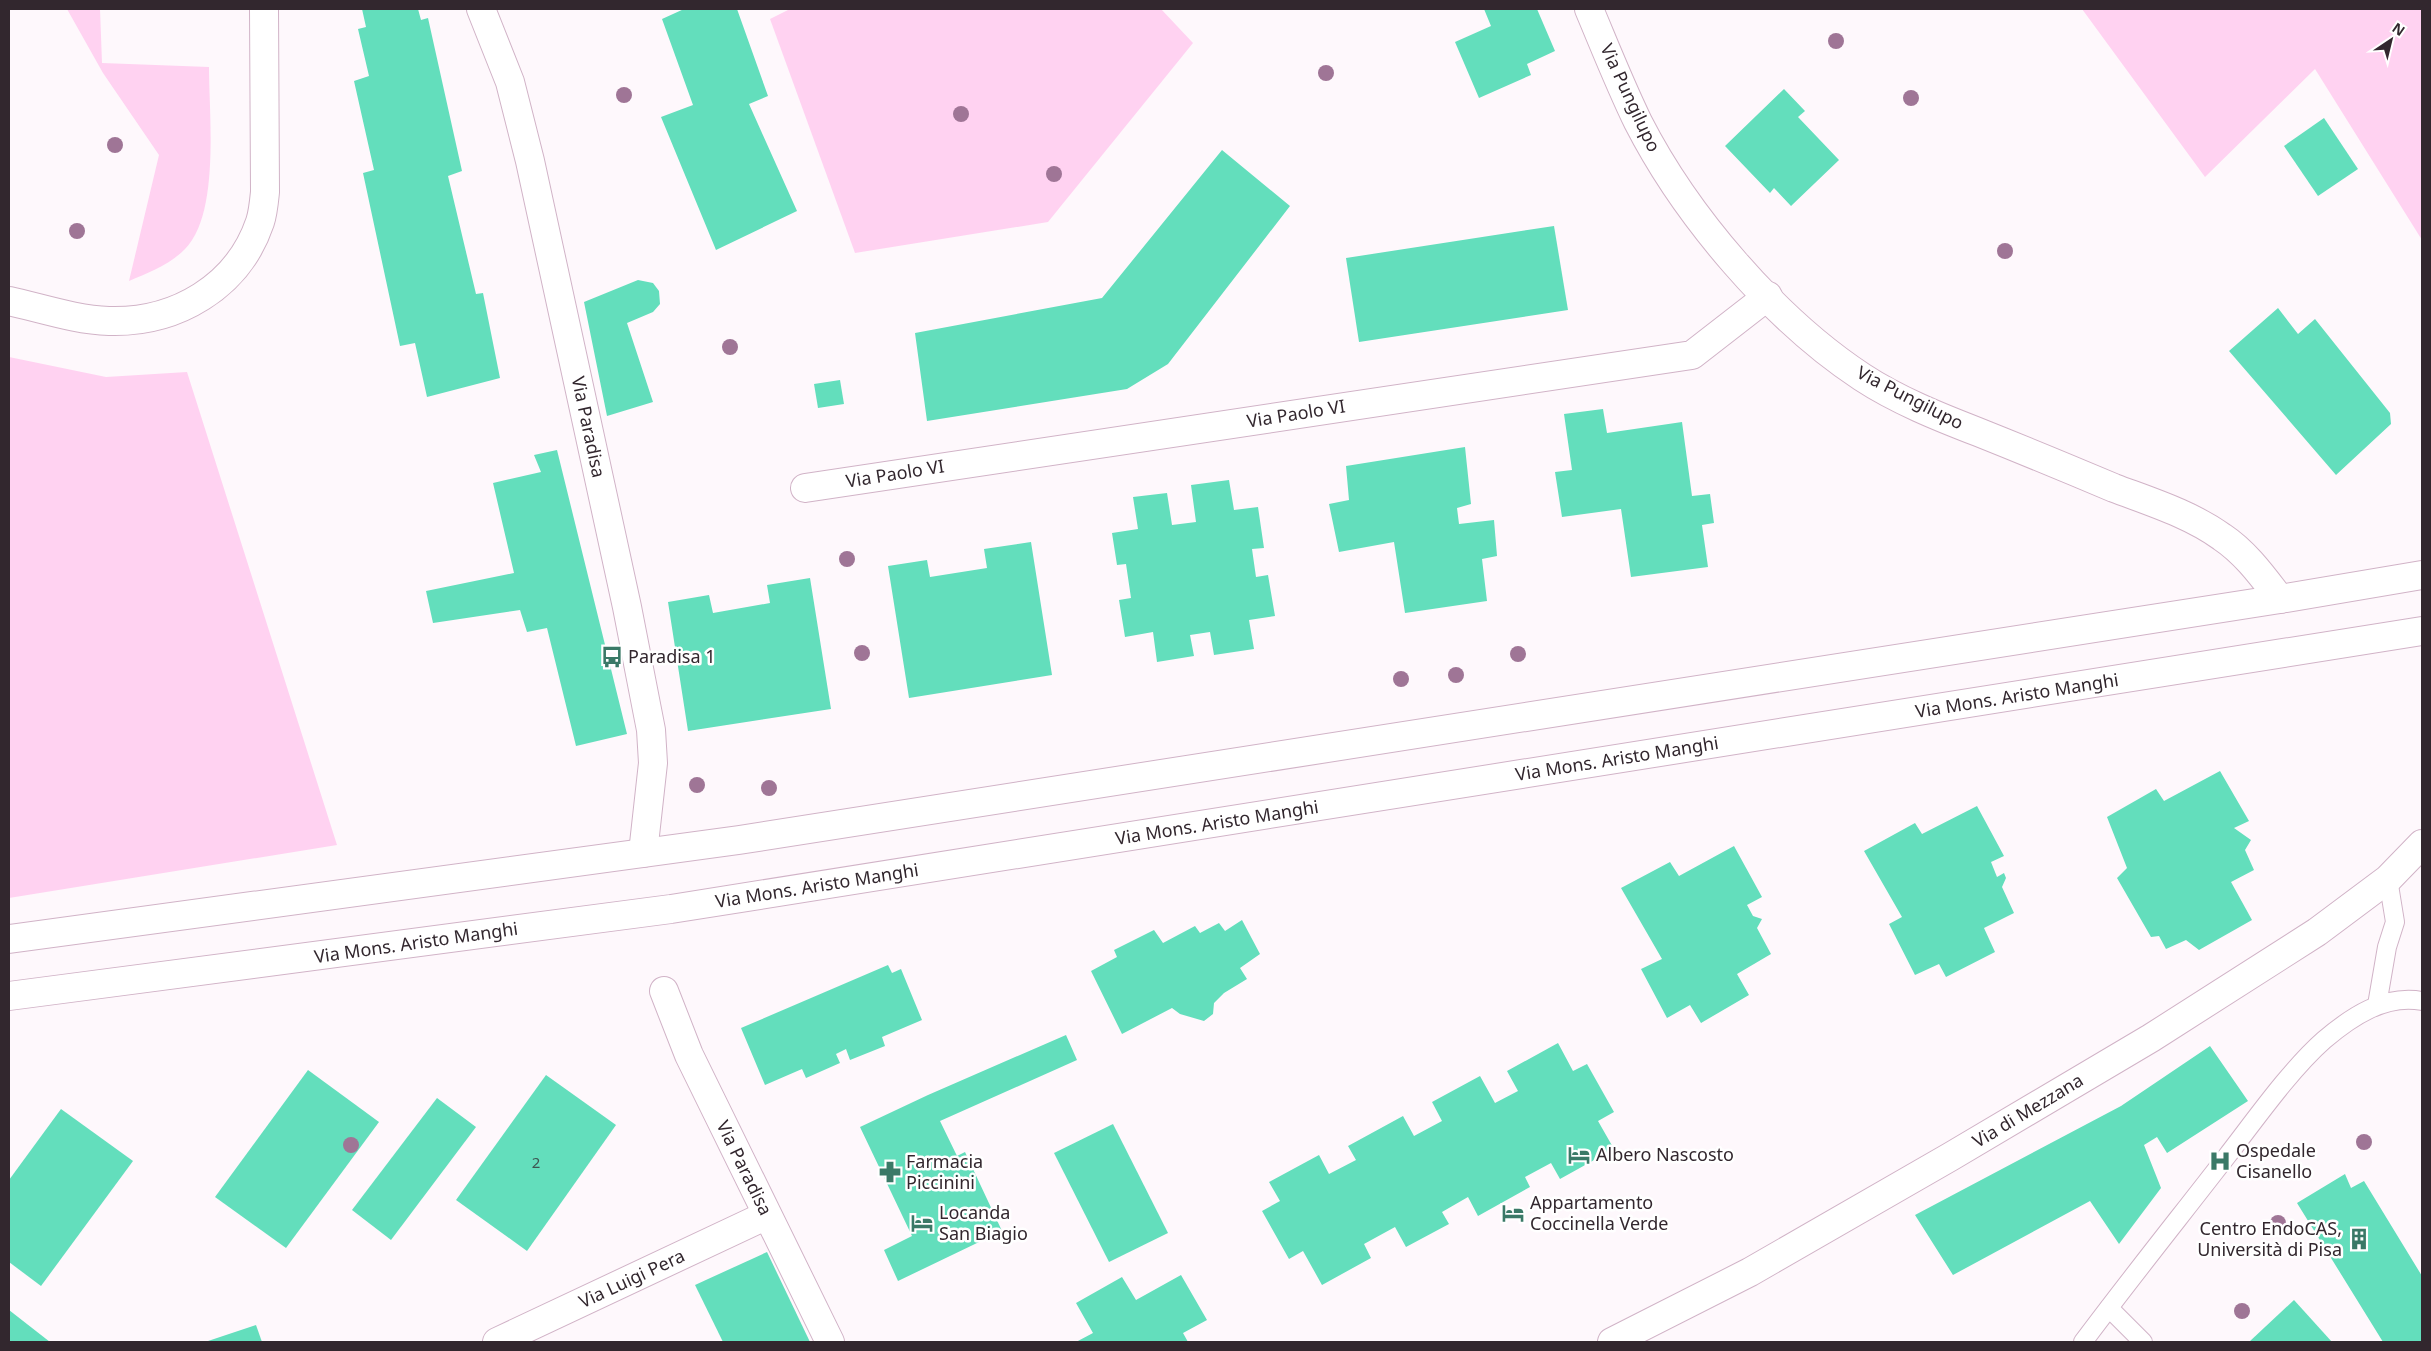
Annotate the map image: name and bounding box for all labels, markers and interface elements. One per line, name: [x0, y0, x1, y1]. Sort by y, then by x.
north arrow: [2366, 15, 2416, 65]
text: N: [2389, 18, 2409, 40]
street label: Via Pungilupo: [1595, 40, 1666, 156]
street label: Via Pungilupo: [1853, 360, 1968, 434]
street label: Via Paradisa: [567, 374, 611, 480]
street label: Via Paolo VI: [1245, 393, 1347, 433]
street label: Via Paolo VI: [844, 453, 946, 493]
bus stop icon: Paradisa 1: [599, 644, 625, 670]
place label: Paradisa 1: [628, 644, 716, 668]
street label: Via Mons. Aristo Manghi: [1914, 667, 2120, 723]
street label: Via Mons. Aristo Manghi: [1514, 730, 1720, 786]
street label: Via Mons. Aristo Manghi: [1114, 794, 1320, 850]
street label: Via Mons. Aristo Manghi: [714, 857, 920, 913]
street label: Via Mons. Aristo Manghi: [313, 916, 519, 968]
street label: Via di Mezzana: [1968, 1068, 2087, 1153]
street label: Via Paradisa: [712, 1116, 778, 1219]
place label: Ospedale Cisanello: [2236, 1138, 2316, 1183]
hotel icon: Albero Nascosto: [1566, 1142, 1592, 1168]
place label: Albero Nascosto: [1596, 1142, 1734, 1166]
hospital icon: Ospedale Cisanello: [2207, 1148, 2233, 1174]
place label: Farmacia Piccinini: [906, 1149, 983, 1194]
house number: 2: [532, 1152, 540, 1172]
pharmacy icon: Farmacia Piccinini: [877, 1159, 903, 1185]
place label: Appartamento Coccinella Verde: [1530, 1190, 1668, 1235]
place label: Locanda San Biagio: [939, 1200, 1028, 1245]
hotel icon: Appartamento Coccinella Verde: [1500, 1200, 1526, 1226]
hotel icon: Locanda San Biagio: [909, 1210, 935, 1236]
place label: Centro EndoCAS, Università di Pisa: [2197, 1216, 2342, 1261]
building icon: Centro EndoCAS, Università di Pisa: [2346, 1226, 2372, 1252]
street label: Via Luigi Pera: [575, 1243, 688, 1313]

